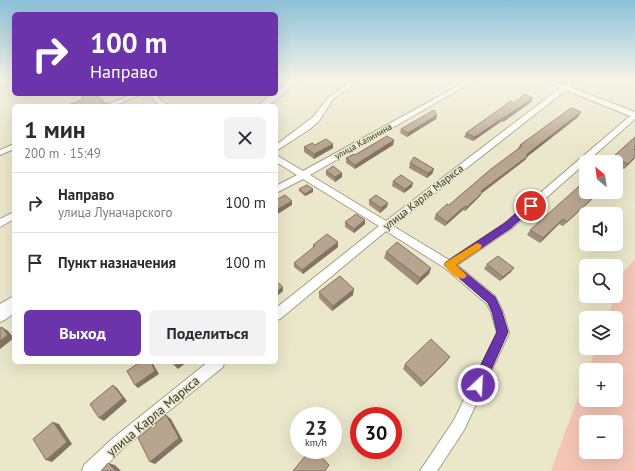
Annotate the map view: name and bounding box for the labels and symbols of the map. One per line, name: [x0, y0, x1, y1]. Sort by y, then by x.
street label: улица Калинина: [332, 121, 394, 161]
north arrow: [579, 155, 623, 199]
street label: улица Карла Маркса: [380, 161, 466, 233]
pin: [514, 189, 548, 223]
position arrow: [457, 364, 499, 406]
street label: улица Карла Маркса: [103, 372, 203, 460]
speed limit sign: 30: [350, 407, 402, 459]

